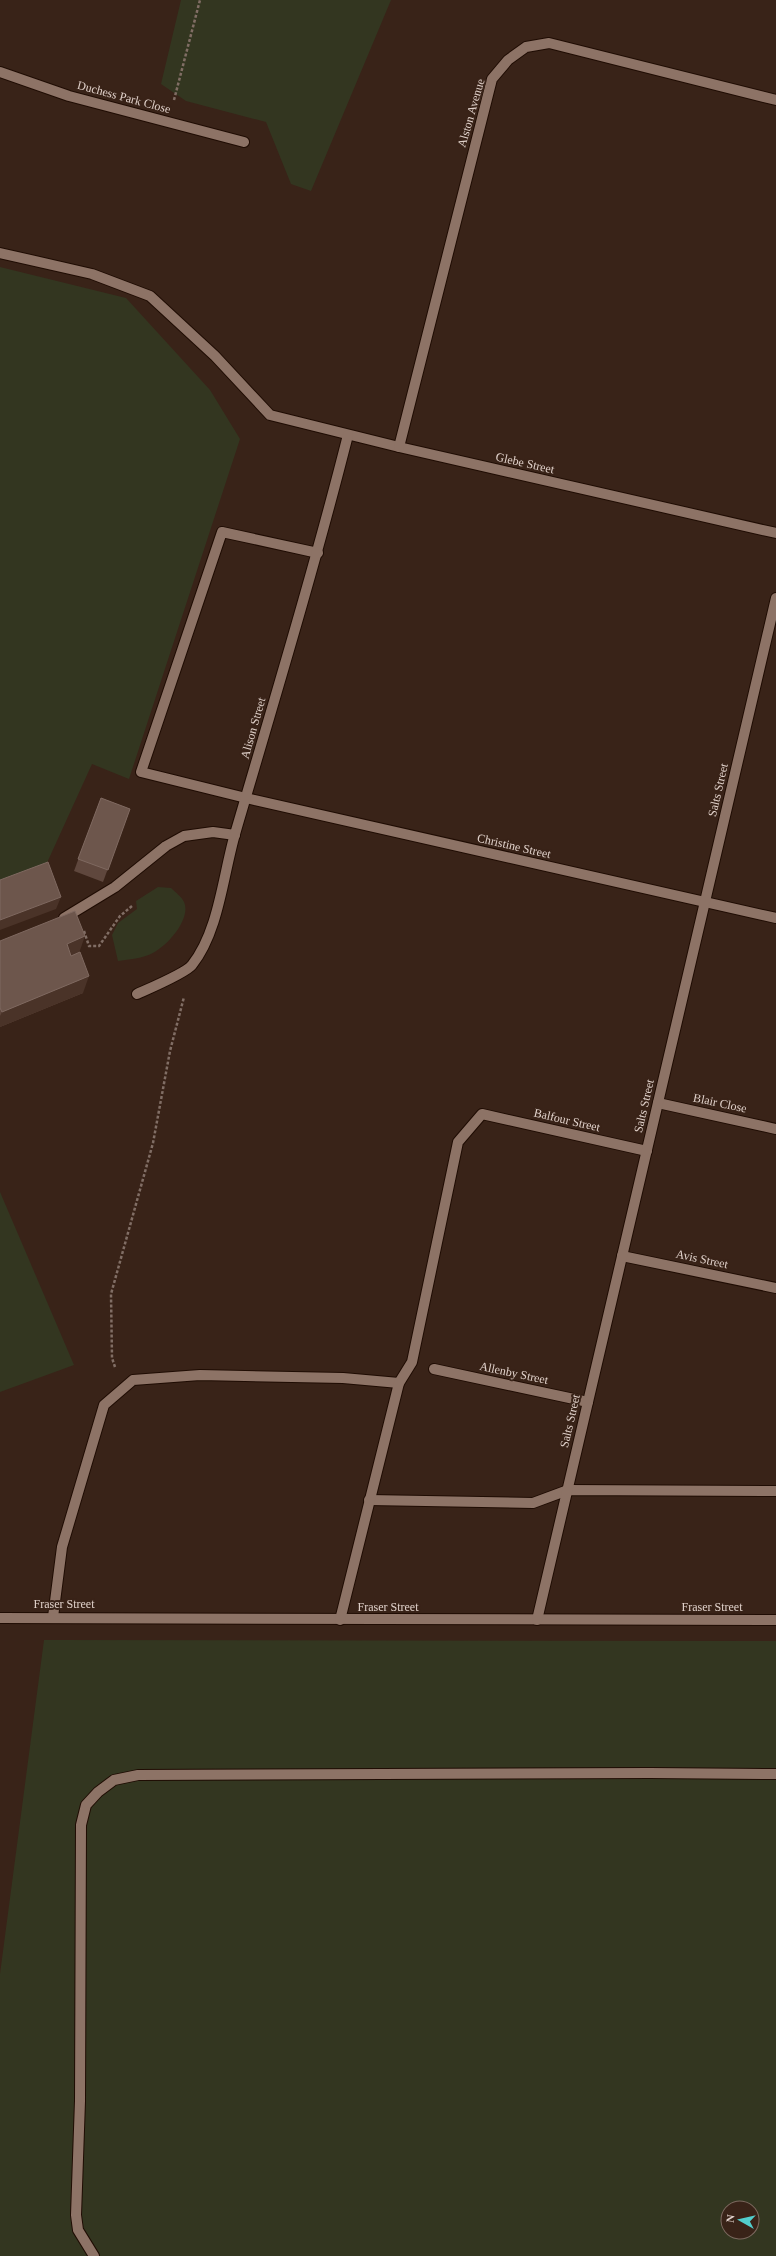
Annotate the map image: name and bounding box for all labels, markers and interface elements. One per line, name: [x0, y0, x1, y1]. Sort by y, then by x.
street label: Alston Avenue: [455, 77, 487, 149]
street label: Duchess Park Close: [76, 78, 172, 116]
street label: Glebe Street: [494, 449, 556, 477]
street label: Alison Street: [238, 695, 269, 760]
street label: Salts Street: [705, 761, 731, 818]
street label: Christine Street: [476, 831, 553, 861]
street label: Salts Street: [631, 1077, 657, 1134]
street label: Blair Close: [692, 1091, 748, 1115]
street label: Balfour Street: [532, 1106, 602, 1135]
street label: Avis Street: [675, 1247, 730, 1271]
street label: Allenby Street: [478, 1359, 550, 1387]
street label: Salts Street: [557, 1392, 583, 1449]
street label: Fraser Street: [34, 1597, 95, 1611]
street label: Fraser Street: [358, 1600, 419, 1614]
street label: Fraser Street: [682, 1600, 743, 1614]
north arrow: [720, 2200, 760, 2240]
text: N: [724, 2214, 737, 2223]

